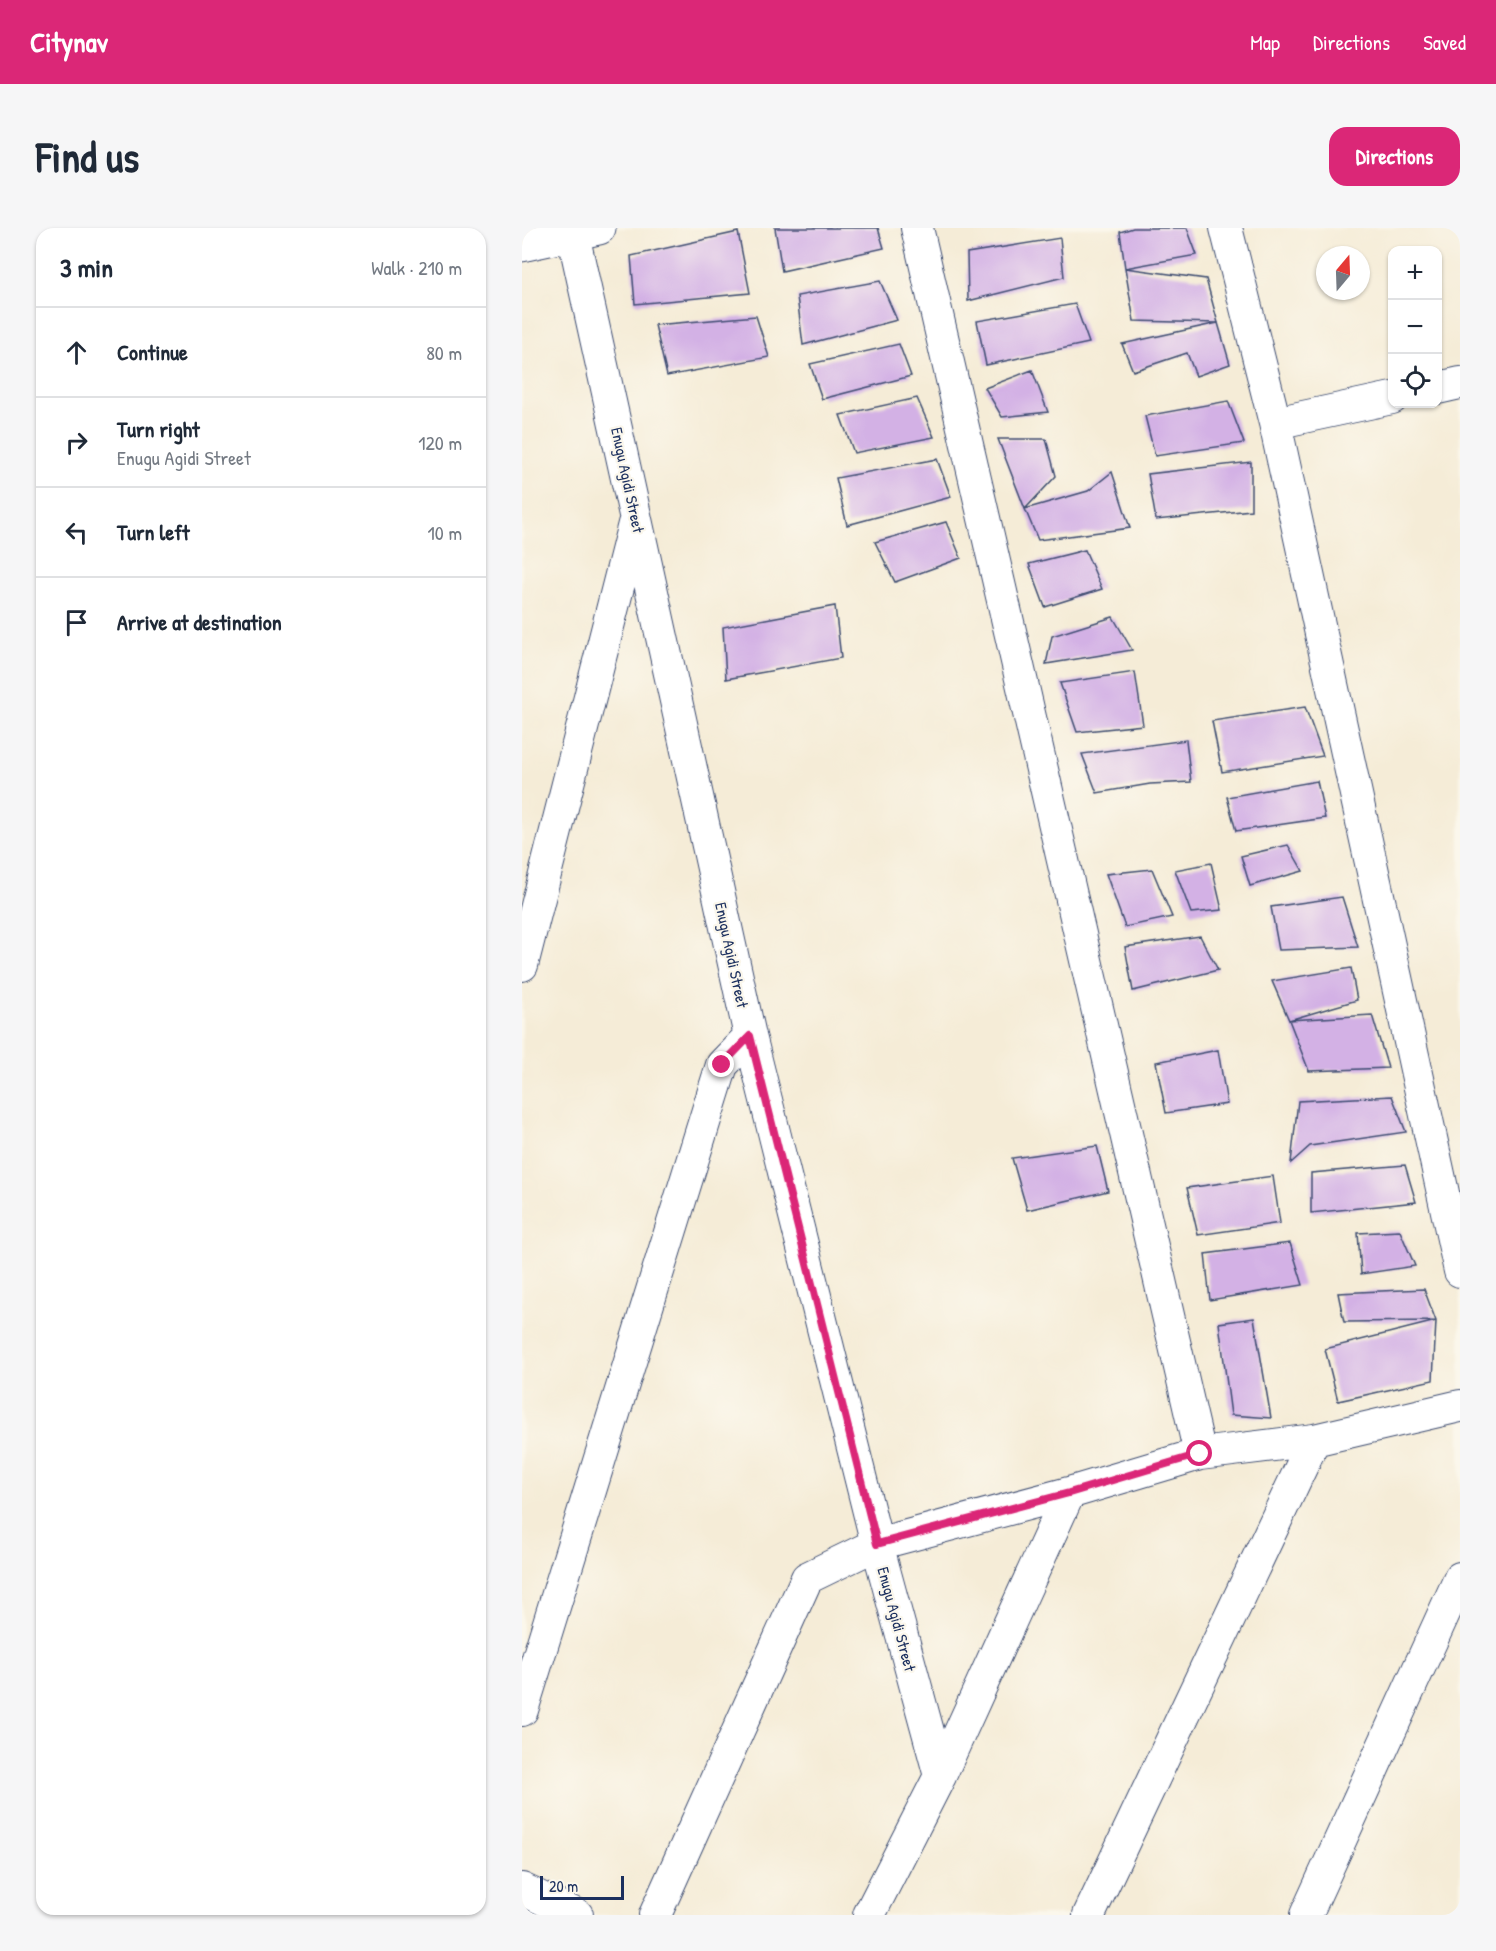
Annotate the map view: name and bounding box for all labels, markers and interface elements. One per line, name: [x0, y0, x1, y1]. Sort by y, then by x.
text: Citynav: [30, 23, 108, 61]
text: Map: [1250, 28, 1280, 57]
text: Directions: [1313, 28, 1390, 57]
text: Saved: [1423, 28, 1466, 57]
button: Directions: [1329, 127, 1460, 186]
text: Find us: [36, 128, 139, 185]
north arrow: [1316, 246, 1370, 300]
map controls: [1388, 246, 1442, 408]
button: +: [1388, 246, 1442, 300]
text: 3 min: [60, 250, 113, 285]
text: Walk · 210 m: [371, 254, 462, 281]
button: −: [1388, 300, 1442, 354]
icon: ahead: [60, 336, 93, 369]
text: Continue: [117, 337, 188, 367]
text: 80 m: [426, 339, 462, 366]
button: locate: [1388, 354, 1442, 408]
text: Turn right: [117, 414, 200, 444]
street label: Enugu Agidi Street: [606, 425, 650, 535]
icon: right: [60, 426, 93, 459]
text: 120 m: [418, 429, 462, 456]
text: Enugu Agidi Street: [117, 444, 251, 471]
icon: left: [60, 516, 93, 549]
text: Turn left: [117, 517, 190, 547]
text: 10 m: [428, 519, 462, 546]
icon: arrive: [60, 606, 93, 639]
text: Arrive at destination: [117, 607, 282, 637]
street label: Enugu Agidi Street: [710, 900, 754, 1010]
route end: [708, 1051, 734, 1077]
route start: [1186, 1440, 1212, 1466]
street label: Enugu Agidi Street: [873, 1564, 922, 1674]
scale bar: [540, 1873, 624, 1900]
text: 20 m: [549, 1875, 578, 1897]

